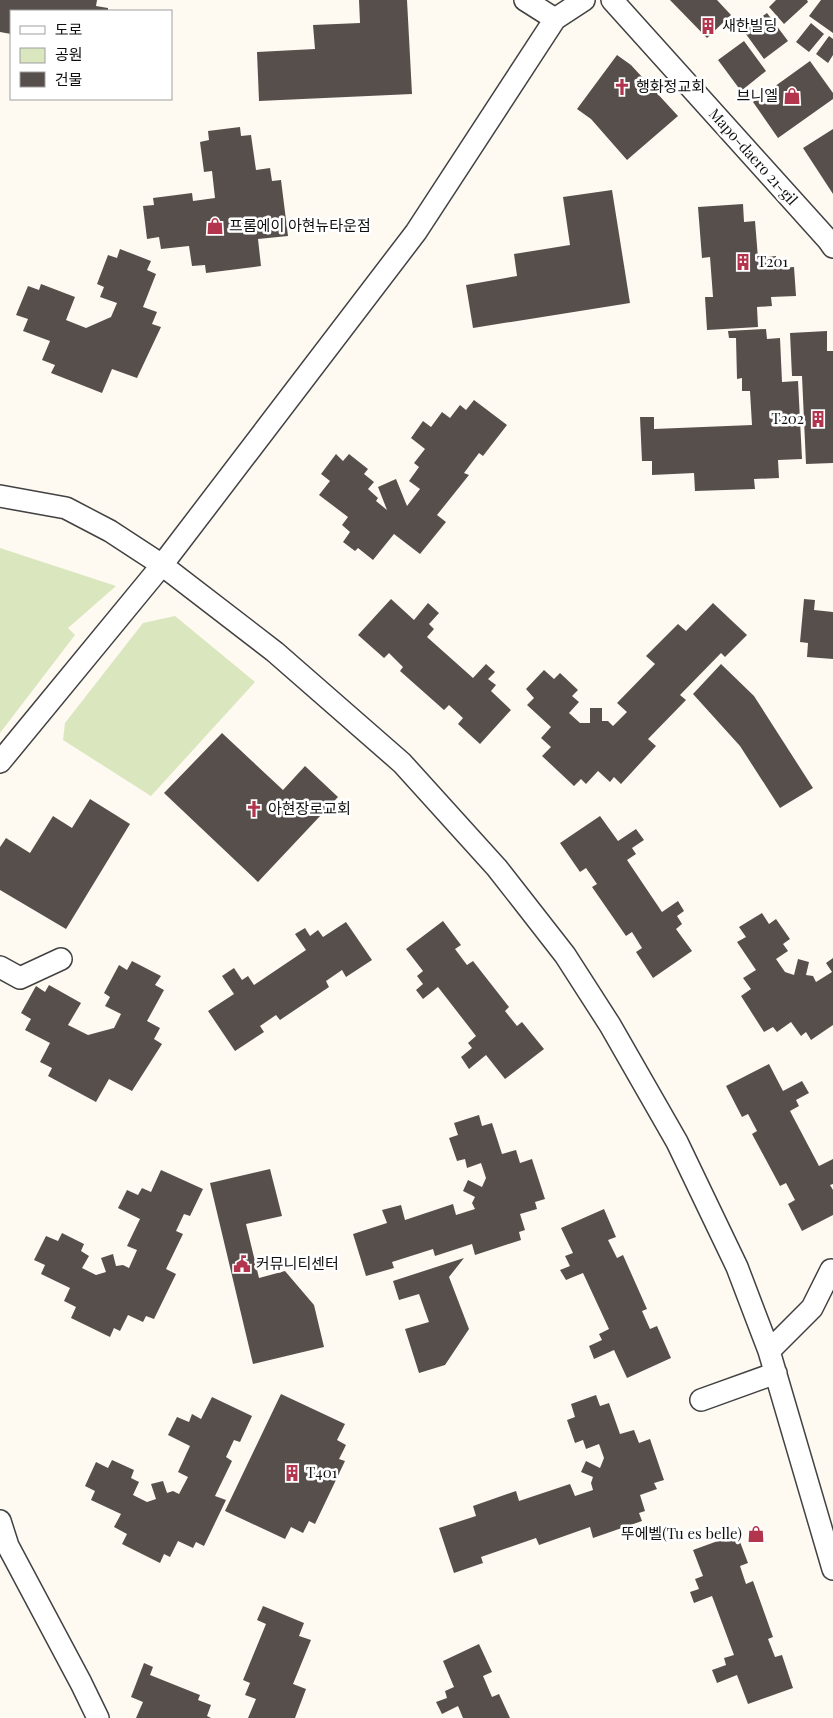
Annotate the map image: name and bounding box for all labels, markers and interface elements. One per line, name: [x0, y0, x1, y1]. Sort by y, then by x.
legend: [10, 10, 172, 100]
place label: 새한빌딩: [722, 15, 777, 35]
building icon: 새한빌딩: [698, 16, 718, 36]
text: 도로: [55, 19, 83, 39]
text: 공원: [55, 44, 83, 64]
text: 건물: [55, 69, 83, 89]
place label: 행화정교회: [636, 76, 705, 96]
church icon: 행화정교회: [612, 77, 632, 97]
place label: 브니엘: [737, 85, 778, 105]
shop icon: 브니엘: [782, 86, 802, 106]
street label: Mapo-daero 21-gil: [705, 104, 803, 209]
place label: 프롬에이 아현뉴타운점: [229, 215, 371, 235]
shop icon: 프롬에이 아현뉴타운점: [205, 216, 225, 236]
place label: T201: [757, 251, 789, 271]
building icon: T201: [733, 252, 753, 272]
place label: T202: [771, 408, 804, 428]
building icon: T202: [808, 409, 828, 429]
place label: 아현장로교회: [268, 798, 351, 818]
church icon: 아현장로교회: [244, 799, 264, 819]
place label: 커뮤니티센터: [256, 1253, 339, 1273]
public building icon: 커뮤니티센터: [232, 1254, 252, 1274]
place label: T401: [306, 1462, 338, 1482]
building icon: T401: [282, 1463, 302, 1483]
place label: 뚜에벨(Tu es belle): [621, 1523, 742, 1543]
shop icon: 뚜에벨(Tu es belle): [746, 1524, 766, 1544]

